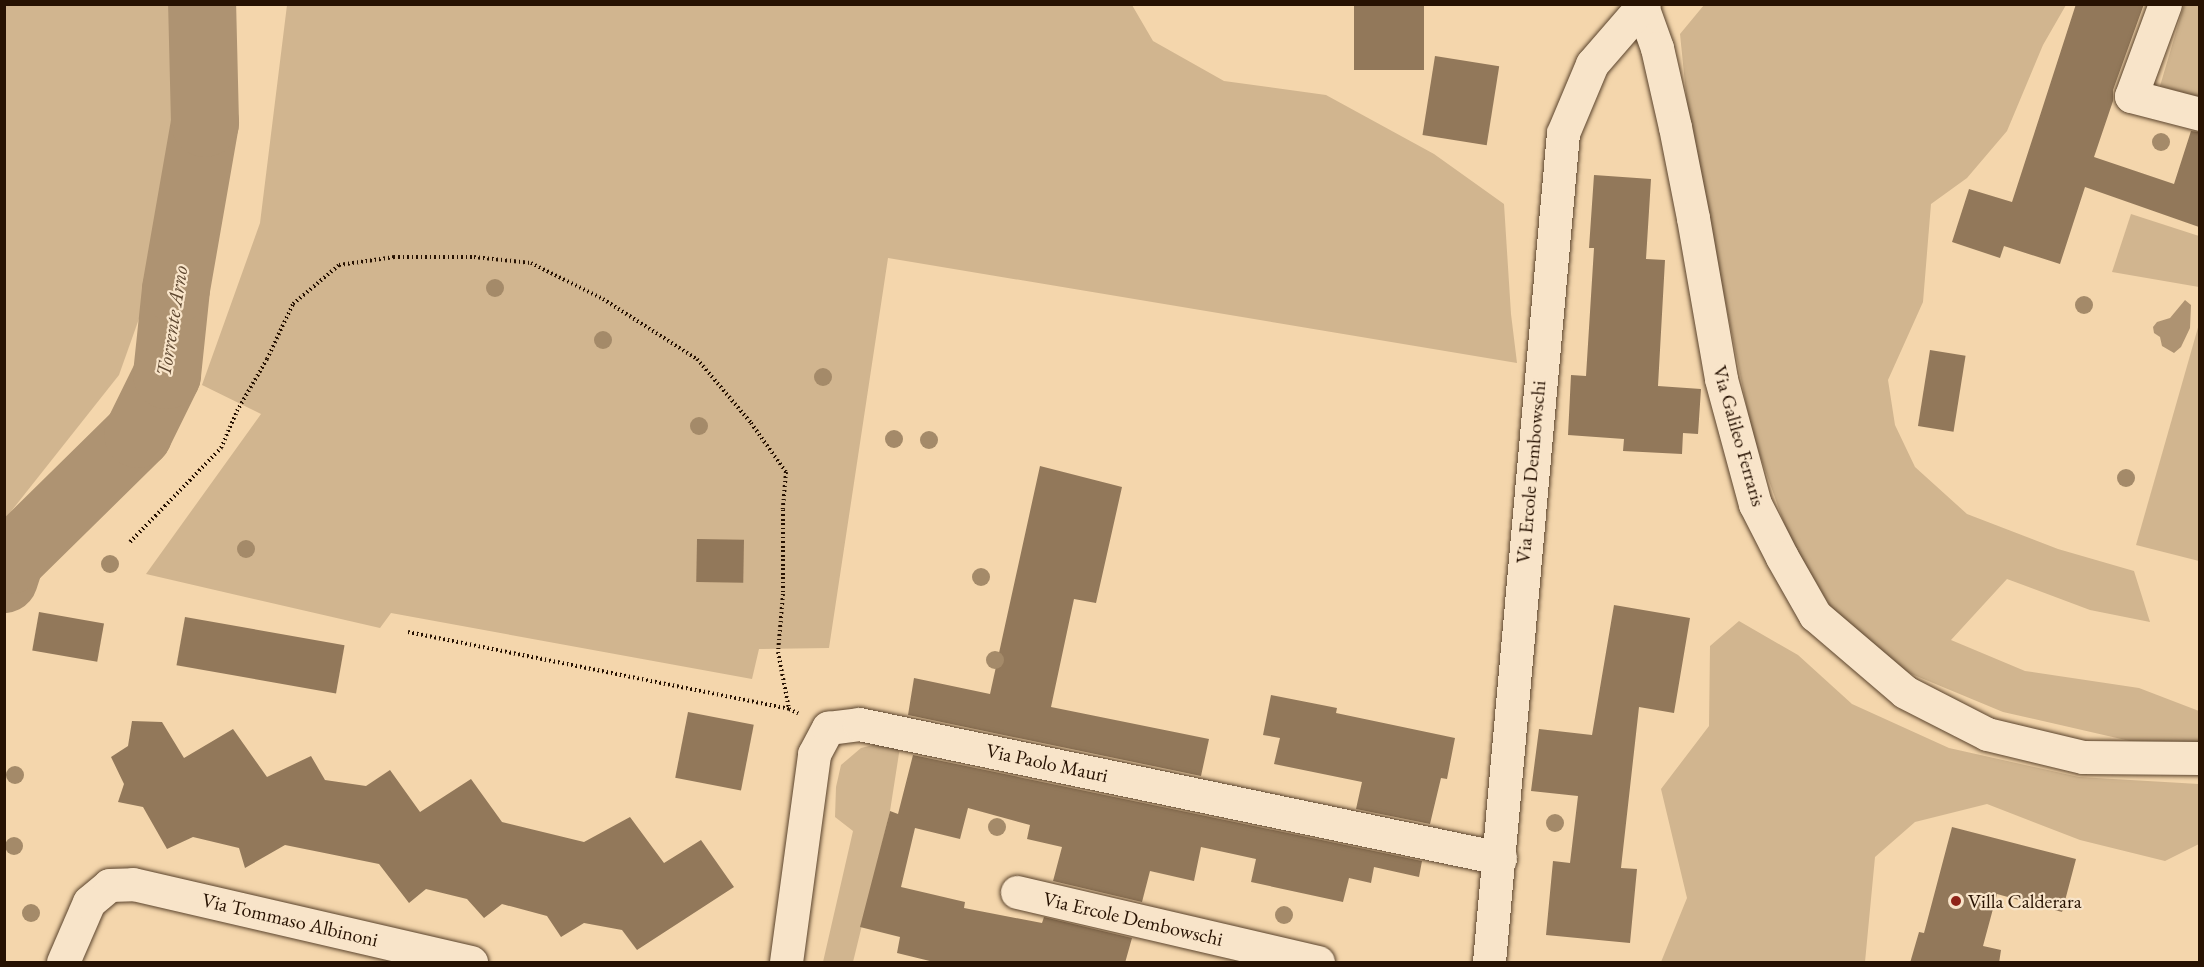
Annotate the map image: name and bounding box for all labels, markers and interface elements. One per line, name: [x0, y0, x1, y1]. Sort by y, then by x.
water label: Torrente Arno: [151, 264, 193, 378]
street label: Via Galileo Ferraris: [1707, 363, 1771, 509]
street label: Via Ercole Dembowschi: [1511, 379, 1551, 565]
street label: Via Paolo Mauri: [984, 738, 1110, 788]
street label: Via Ercole Dembowschi: [1041, 887, 1225, 951]
street label: Via Tommaso Albinoni: [199, 888, 381, 952]
place label: Villa Calderara: [1968, 889, 2082, 913]
marker: Villa Calderara: [1949, 894, 1963, 908]

